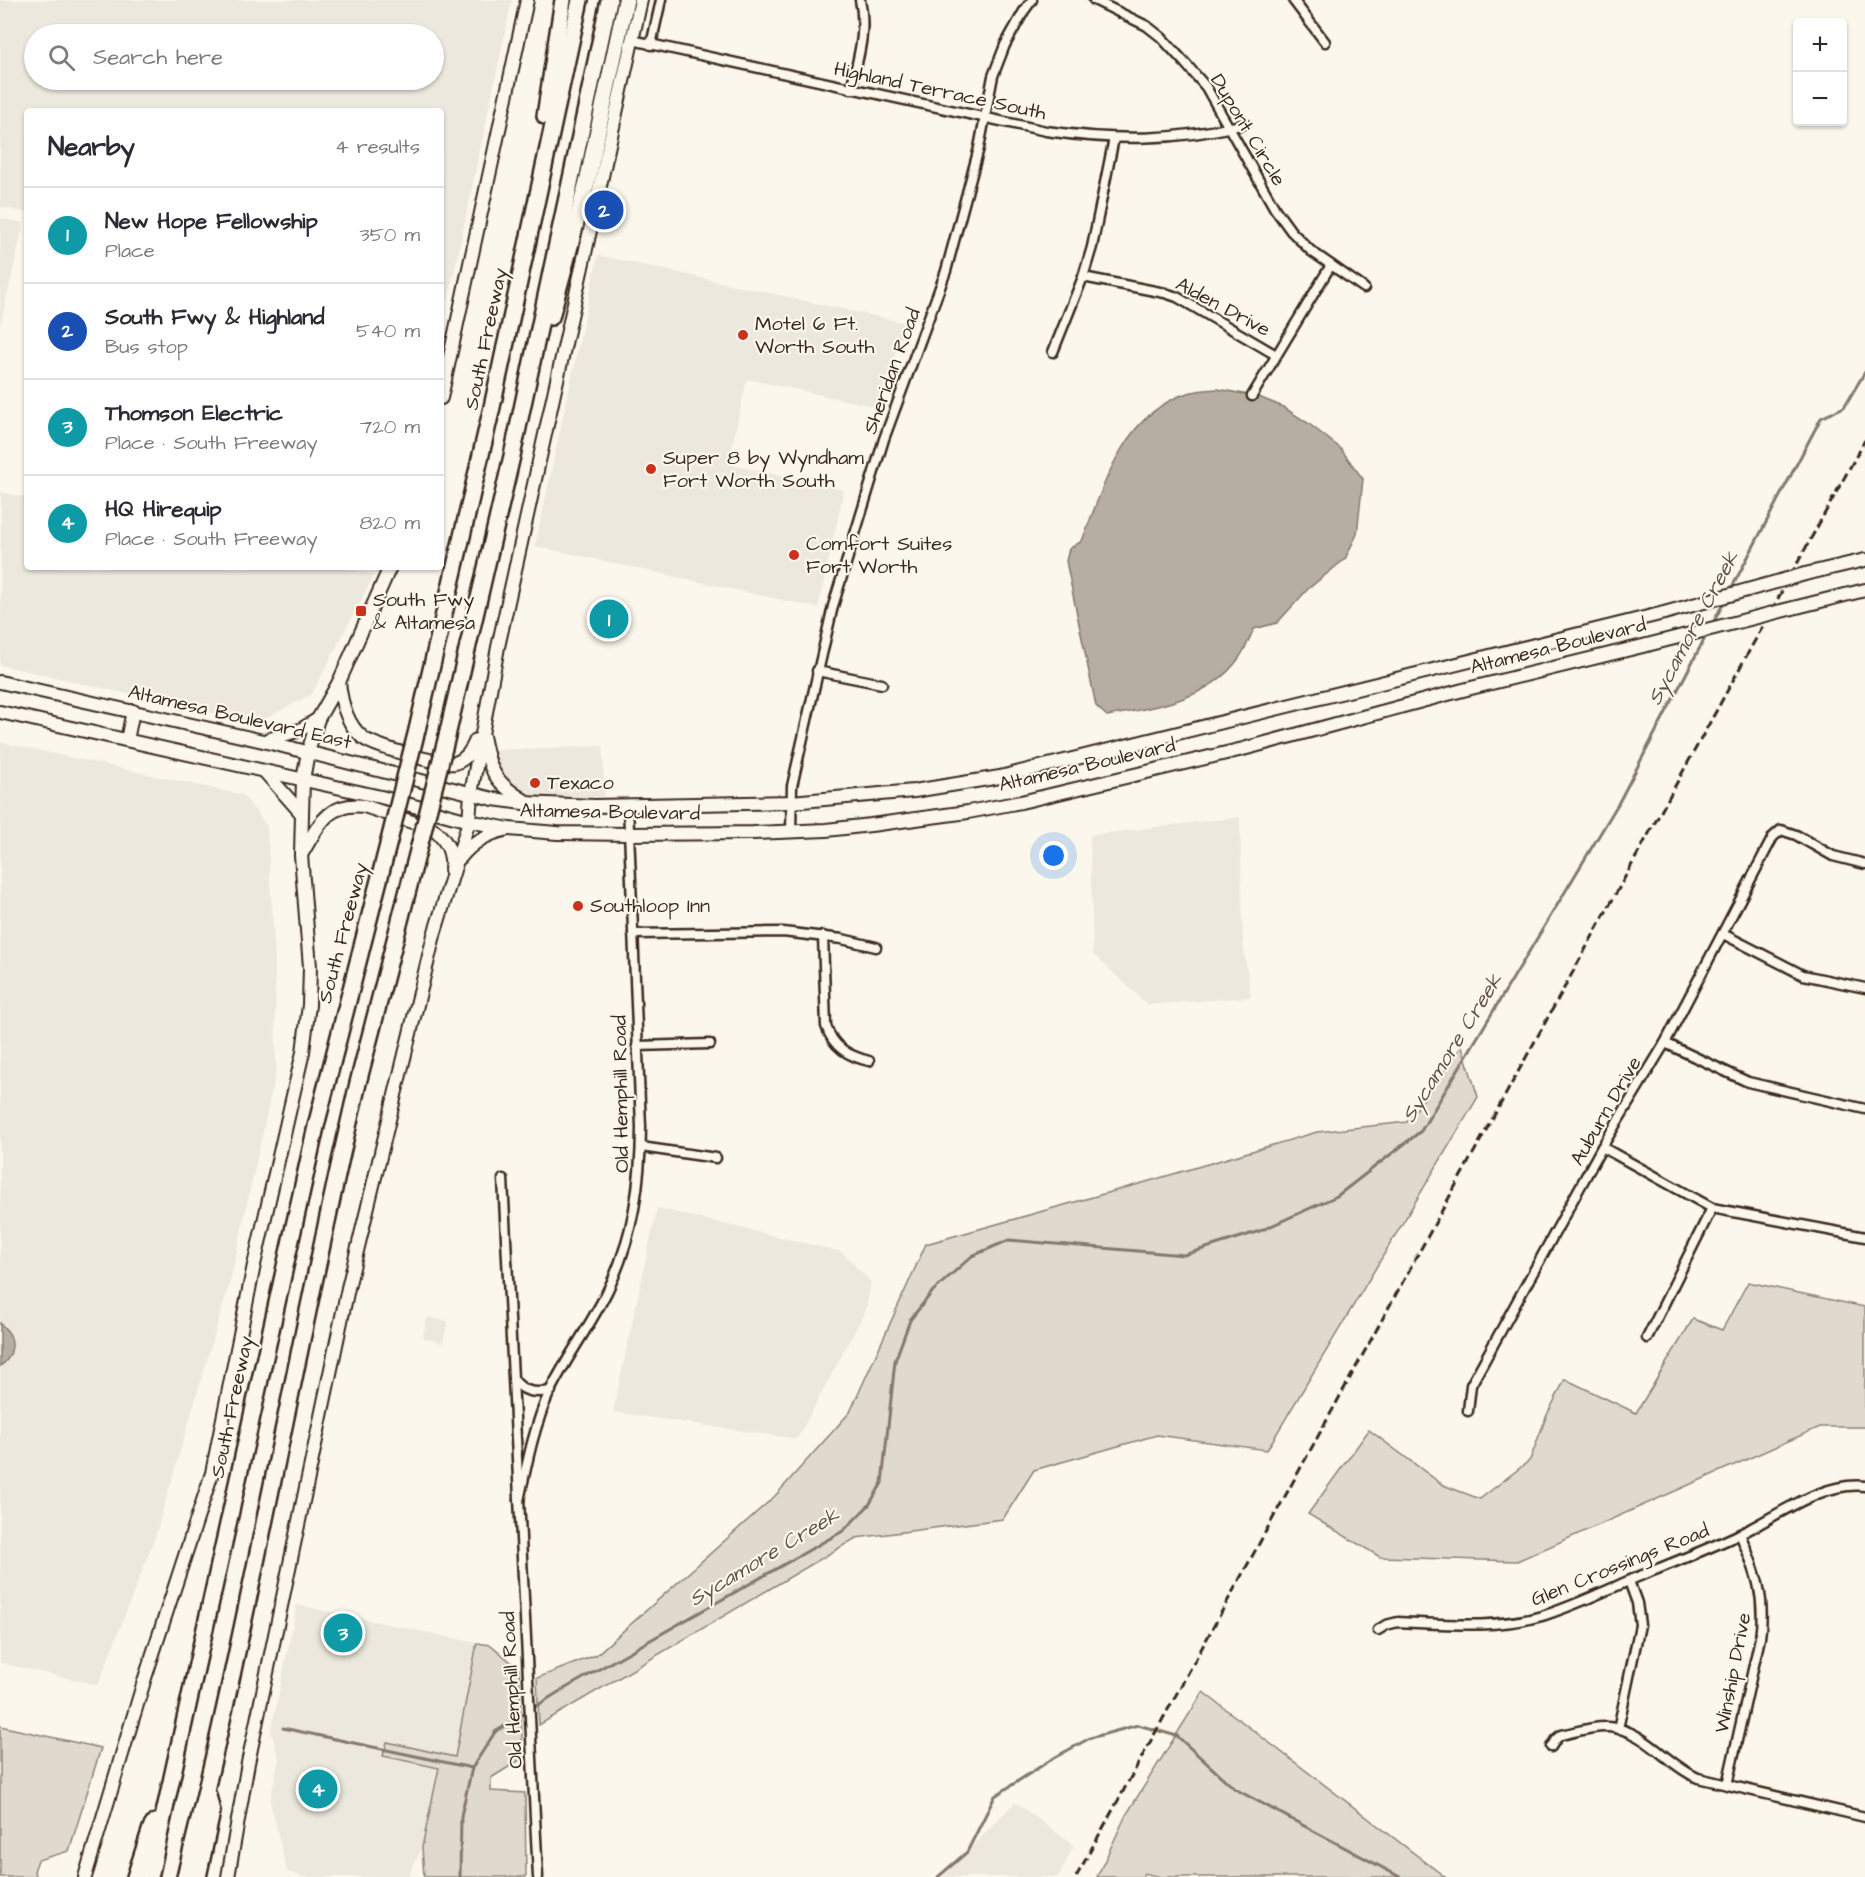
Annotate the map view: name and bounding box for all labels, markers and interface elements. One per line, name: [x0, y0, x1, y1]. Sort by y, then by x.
map controls: [1793, 18, 1847, 126]
button: +: [1793, 18, 1847, 72]
search box: [24, 24, 444, 90]
icon: search: [45, 41, 78, 74]
text: Search here: [93, 42, 223, 73]
street label: Highland Terrace South: [831, 55, 1049, 128]
street label: Dupont Circle: [1203, 69, 1293, 192]
button: −: [1793, 72, 1847, 126]
text: Nearby: [48, 129, 135, 165]
text: 4 results: [335, 133, 420, 161]
pin: 2: [584, 188, 624, 232]
text: New Hope Fellowship: [105, 206, 318, 237]
text: 1: [66, 221, 69, 249]
text: 350 m: [359, 221, 420, 249]
text: Place: [105, 237, 155, 265]
street label: South Freeway: [457, 266, 516, 413]
street label: Alden Drive: [1171, 270, 1275, 344]
text: South Fwy & Highland: [105, 302, 325, 333]
street label: Sheridan Road: [856, 304, 928, 438]
place label: Motel 6 Ft. Worth South: [755, 310, 874, 361]
text: 2: [62, 317, 73, 345]
text: 540 m: [356, 317, 420, 345]
marker: Motel 6 Ft. Worth South: [736, 328, 750, 342]
text: Bus stop: [105, 333, 188, 361]
text: Thomson Electric: [105, 398, 283, 429]
text: 3: [62, 413, 73, 441]
text: 720 m: [360, 413, 420, 441]
text: Place · South Freeway: [105, 429, 317, 457]
place label: Super 8 by Wyndham Fort Worth South: [663, 444, 864, 495]
marker: Super 8 by Wyndham Fort Worth South: [644, 462, 658, 476]
text: HQ Hirequip: [105, 494, 222, 525]
text: 4: [61, 509, 74, 537]
text: 820 m: [359, 509, 420, 537]
text: Place · South Freeway: [105, 525, 317, 553]
place label: Comfort Suites Fort Worth: [806, 530, 952, 581]
water label: Sycamore Creek: [1640, 545, 1747, 711]
marker: Comfort Suites Fort Worth: [787, 548, 801, 562]
place label: South Fwy & Altamesa: [373, 586, 475, 637]
pin: 1: [590, 596, 628, 642]
marker: South Fwy & Altamesa: [354, 604, 368, 618]
street label: Altamesa Boulevard: [1467, 611, 1649, 681]
street label: Altamesa Boulevard East: [126, 678, 354, 756]
street label: Altamesa Boulevard: [996, 731, 1178, 799]
place label: Texaco: [547, 769, 614, 797]
marker: Texaco: [528, 776, 542, 790]
street label: Altamesa Boulevard: [520, 796, 700, 828]
your location: [1039, 841, 1068, 870]
street label: South Freeway: [311, 860, 376, 1006]
place label: Southloop Inn: [590, 892, 710, 920]
marker: Southloop Inn: [571, 899, 585, 913]
water label: Sycamore Creek: [1395, 967, 1511, 1129]
street label: Old Hemphill Road: [606, 1015, 636, 1173]
street label: Auburn Drive: [1563, 1051, 1649, 1171]
street label: South Freeway: [203, 1334, 262, 1481]
water label: Sycamore Creek: [683, 1500, 846, 1614]
street label: Glen Crossings Road: [1527, 1516, 1714, 1614]
pin: 3: [324, 1610, 362, 1656]
street label: Winship Drive: [1708, 1610, 1758, 1736]
street label: Old Hemphill Road: [494, 1611, 530, 1769]
pin: 4: [298, 1766, 338, 1812]

